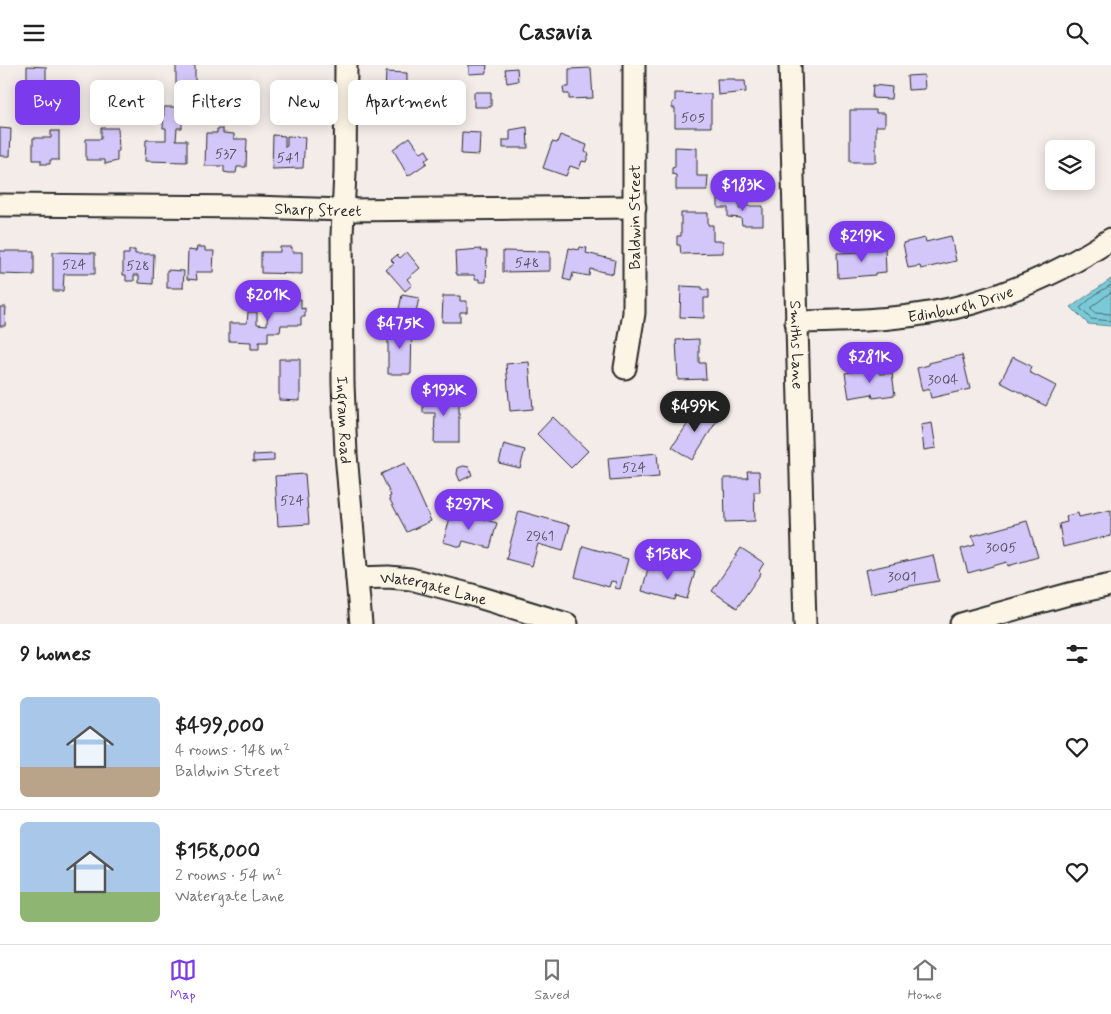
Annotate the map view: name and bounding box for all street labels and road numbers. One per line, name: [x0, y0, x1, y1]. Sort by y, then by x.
street label: Baldwin Street: [625, 164, 646, 270]
street label: Sharp Street: [274, 199, 361, 222]
street label: Edinburgh Drive: [906, 281, 1017, 328]
street label: Smiths Lane: [784, 300, 808, 390]
street label: Ingram Road: [330, 376, 356, 465]
street label: Watergate Lane: [380, 568, 490, 611]

